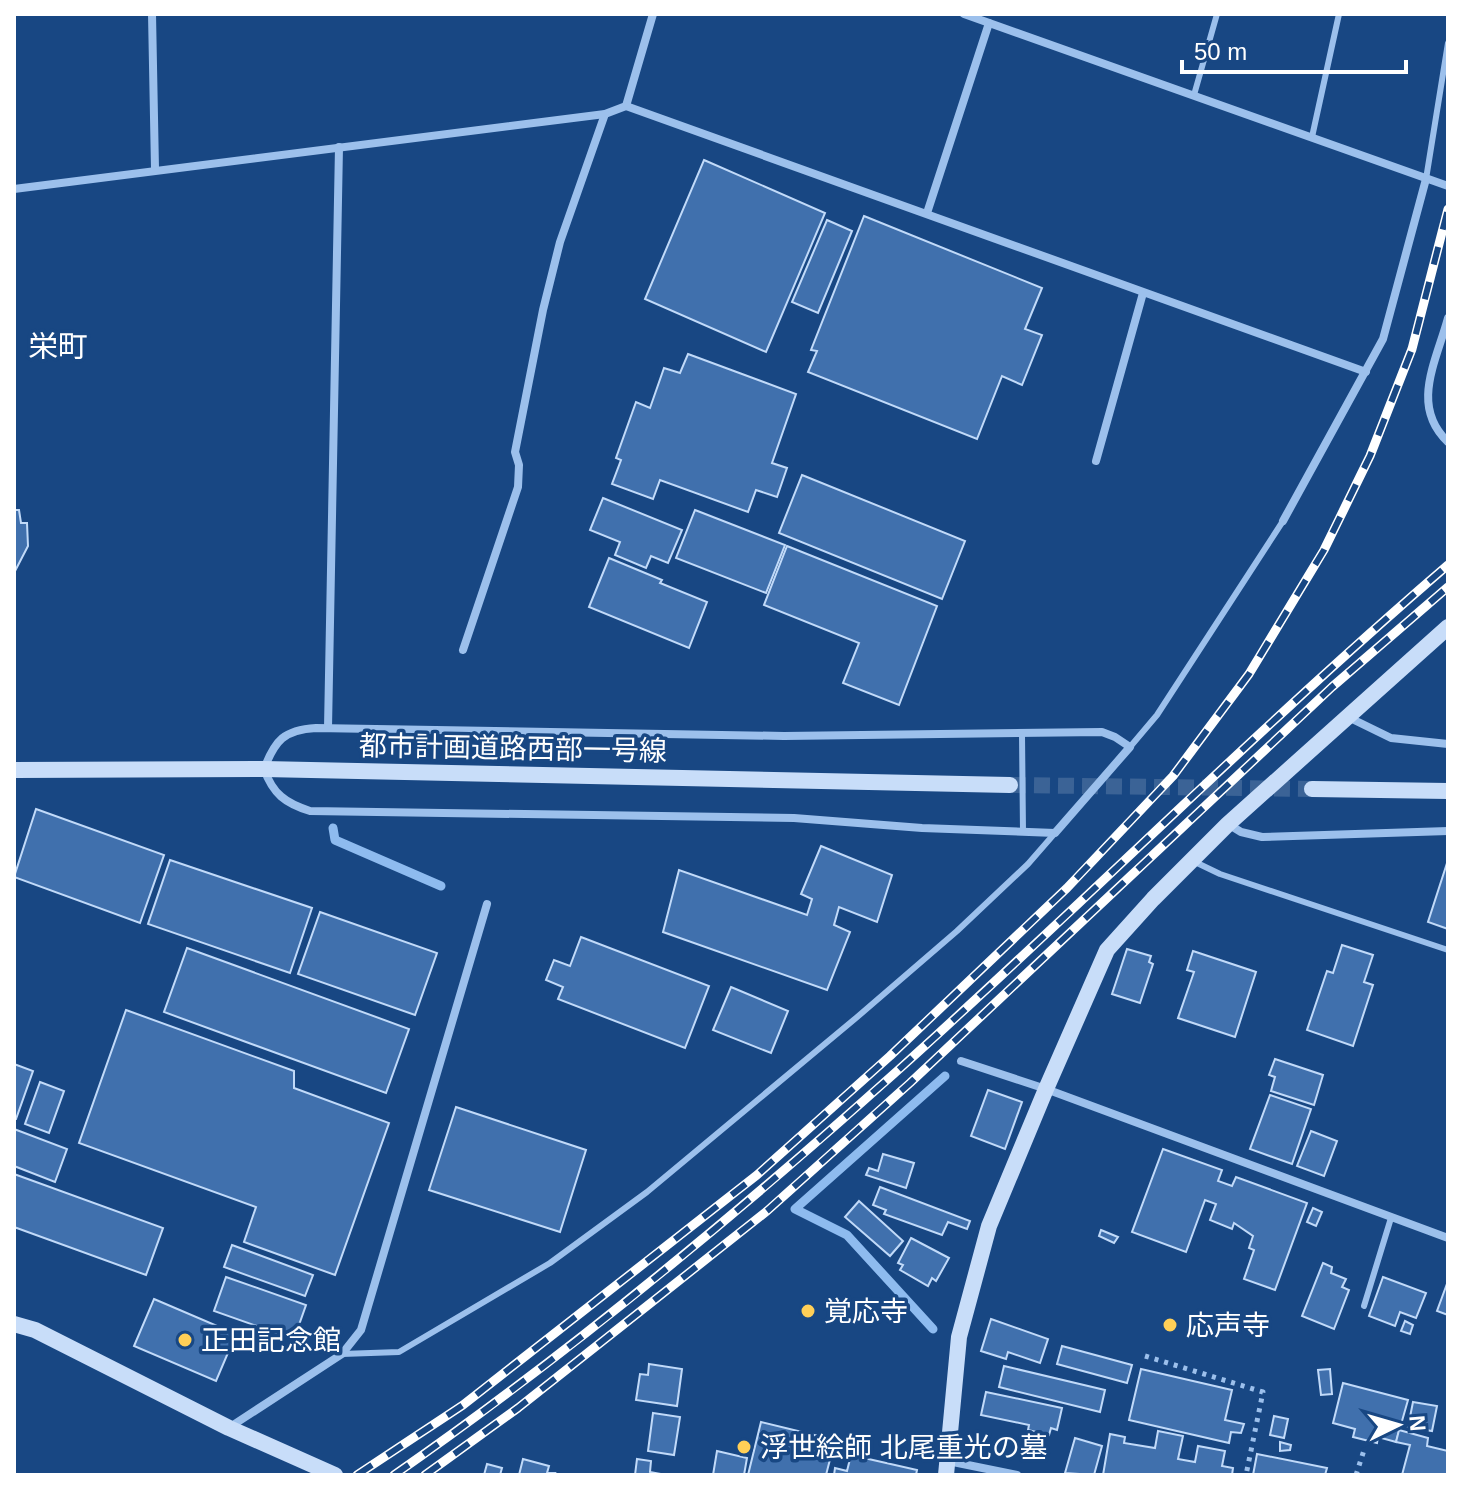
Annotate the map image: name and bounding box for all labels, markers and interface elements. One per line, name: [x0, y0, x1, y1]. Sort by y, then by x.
scale bar: [1182, 24, 1406, 74]
text: 50 m: [1194, 38, 1247, 65]
district label: 栄町: [28, 330, 88, 363]
street label: 都市計画道路西部一号線: [359, 730, 667, 767]
place label: 覚応寺: [824, 1296, 908, 1327]
marker: 覚応寺: [799, 1302, 817, 1320]
place label: 応声寺: [1186, 1310, 1270, 1341]
marker: 応声寺: [1161, 1316, 1179, 1334]
place label: 正田記念館: [201, 1325, 341, 1356]
marker: 正田記念館: [176, 1331, 194, 1349]
north arrow: [1358, 1385, 1438, 1465]
text: N: [1404, 1414, 1431, 1432]
place label: 浮世絵師 北尾重光の墓: [760, 1432, 1048, 1463]
marker: 浮世絵師 北尾重光の墓: [735, 1438, 753, 1456]

